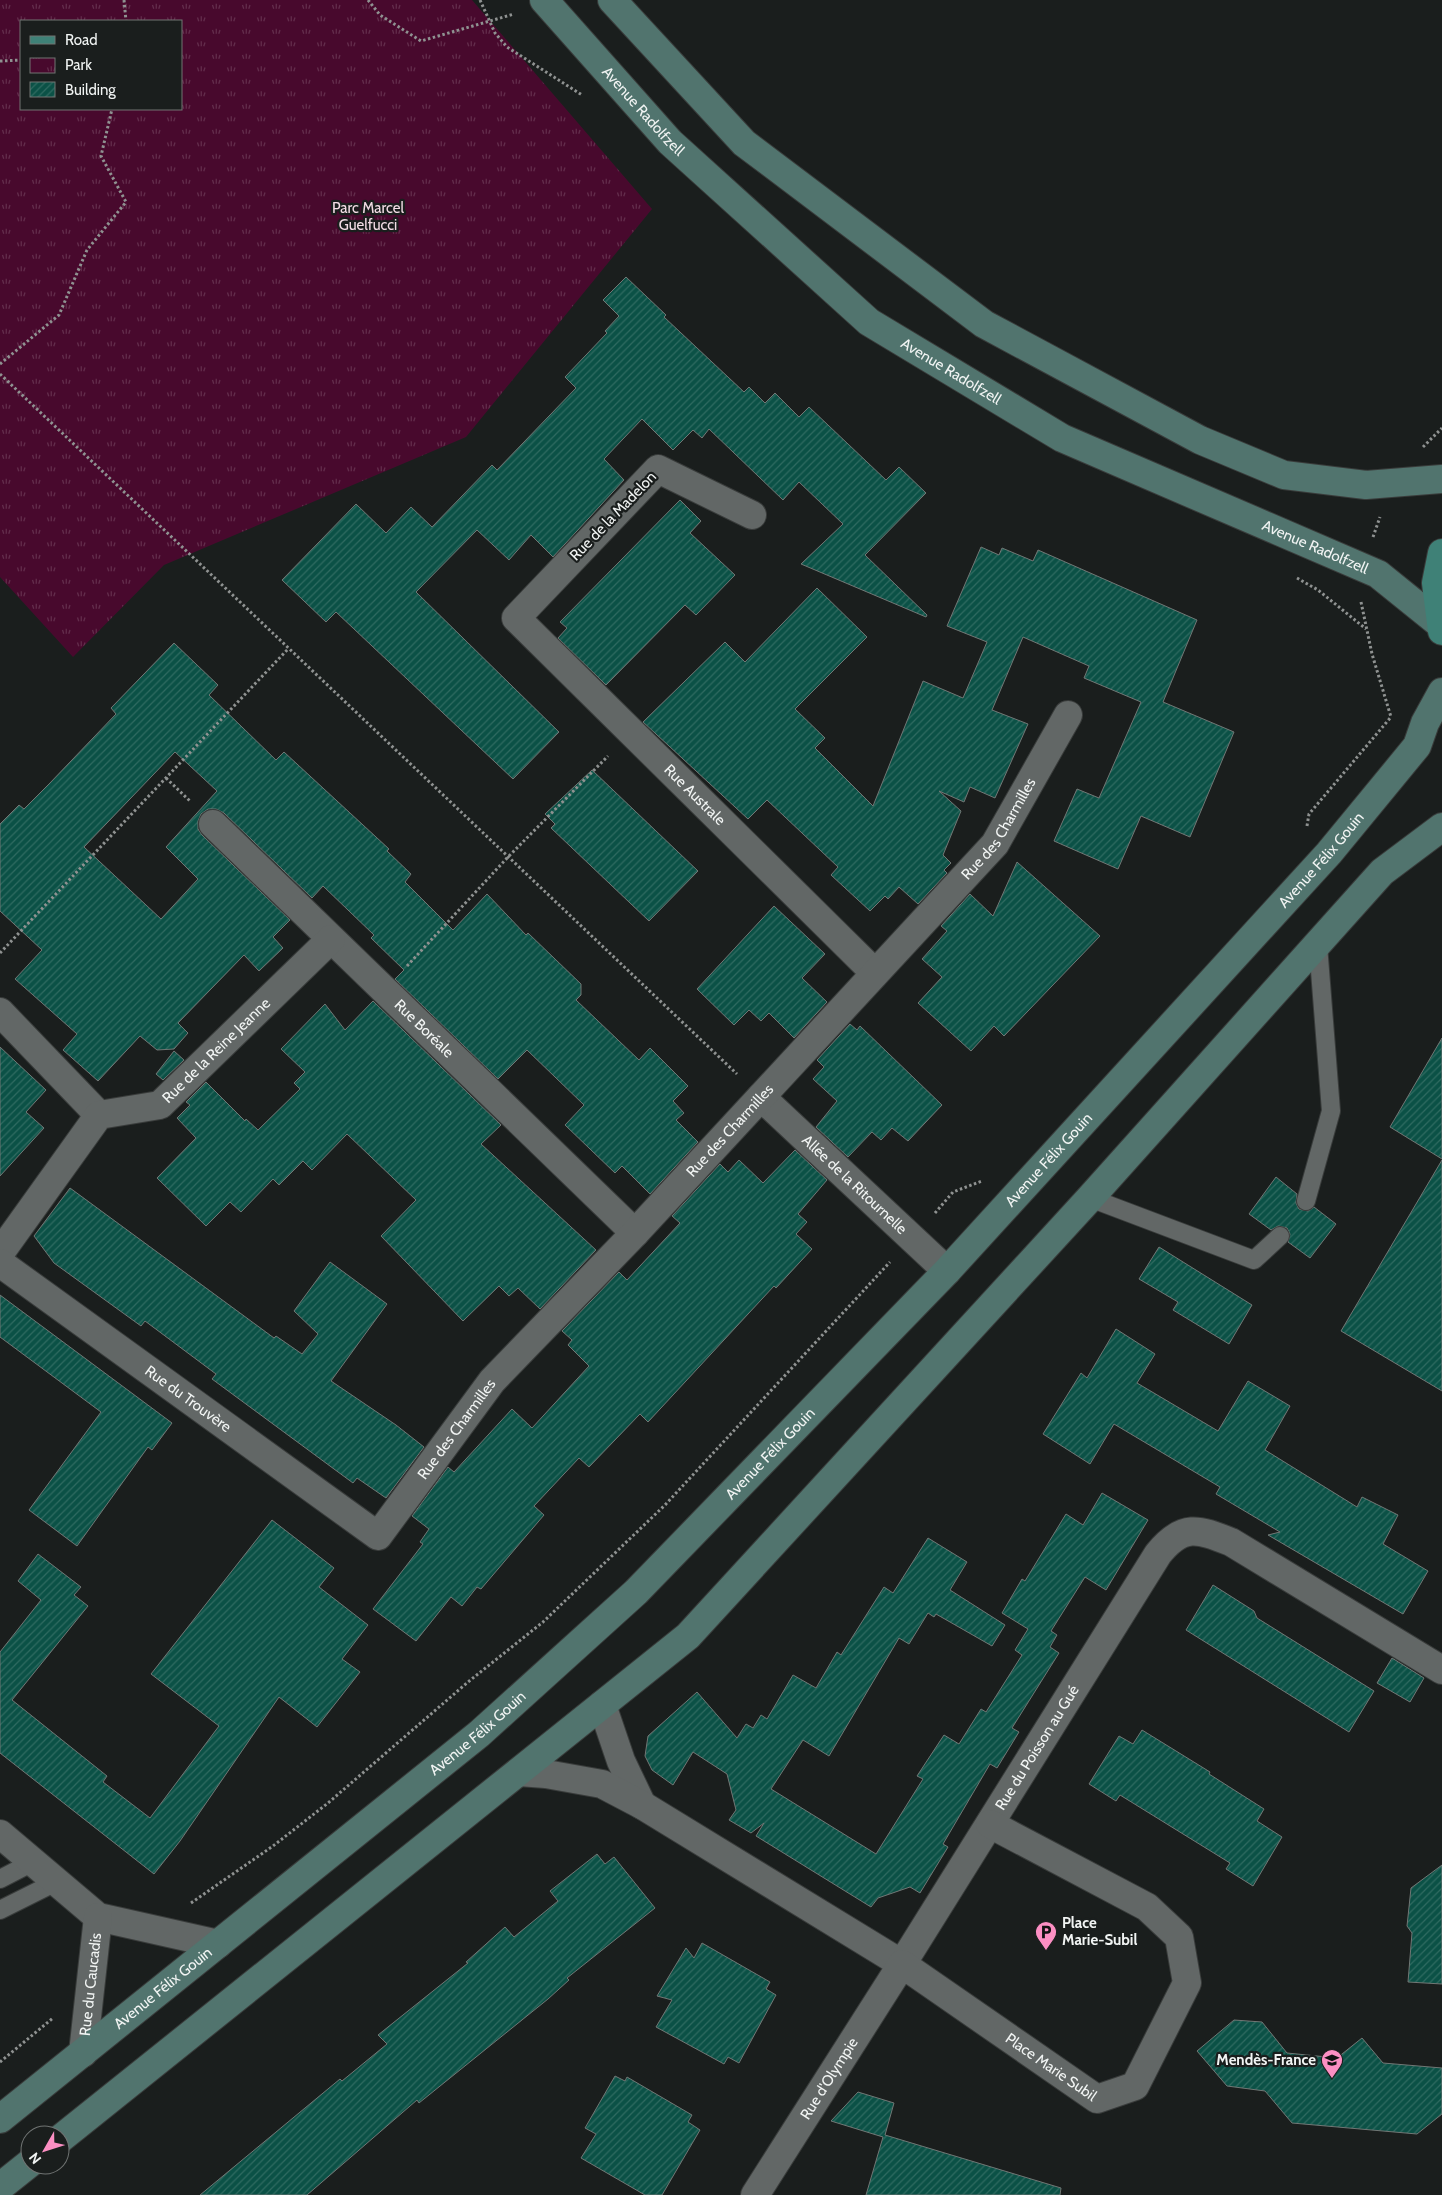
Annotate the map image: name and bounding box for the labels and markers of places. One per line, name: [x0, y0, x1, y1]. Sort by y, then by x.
place label: Place Marie-Subil: [1062, 1914, 1137, 1949]
parking icon: Place Marie-Subil: [1034, 1920, 1058, 1951]
school or university icon: Mendès-France: [1320, 2048, 1344, 2079]
place label: Mendès-France: [1216, 2051, 1316, 2069]

